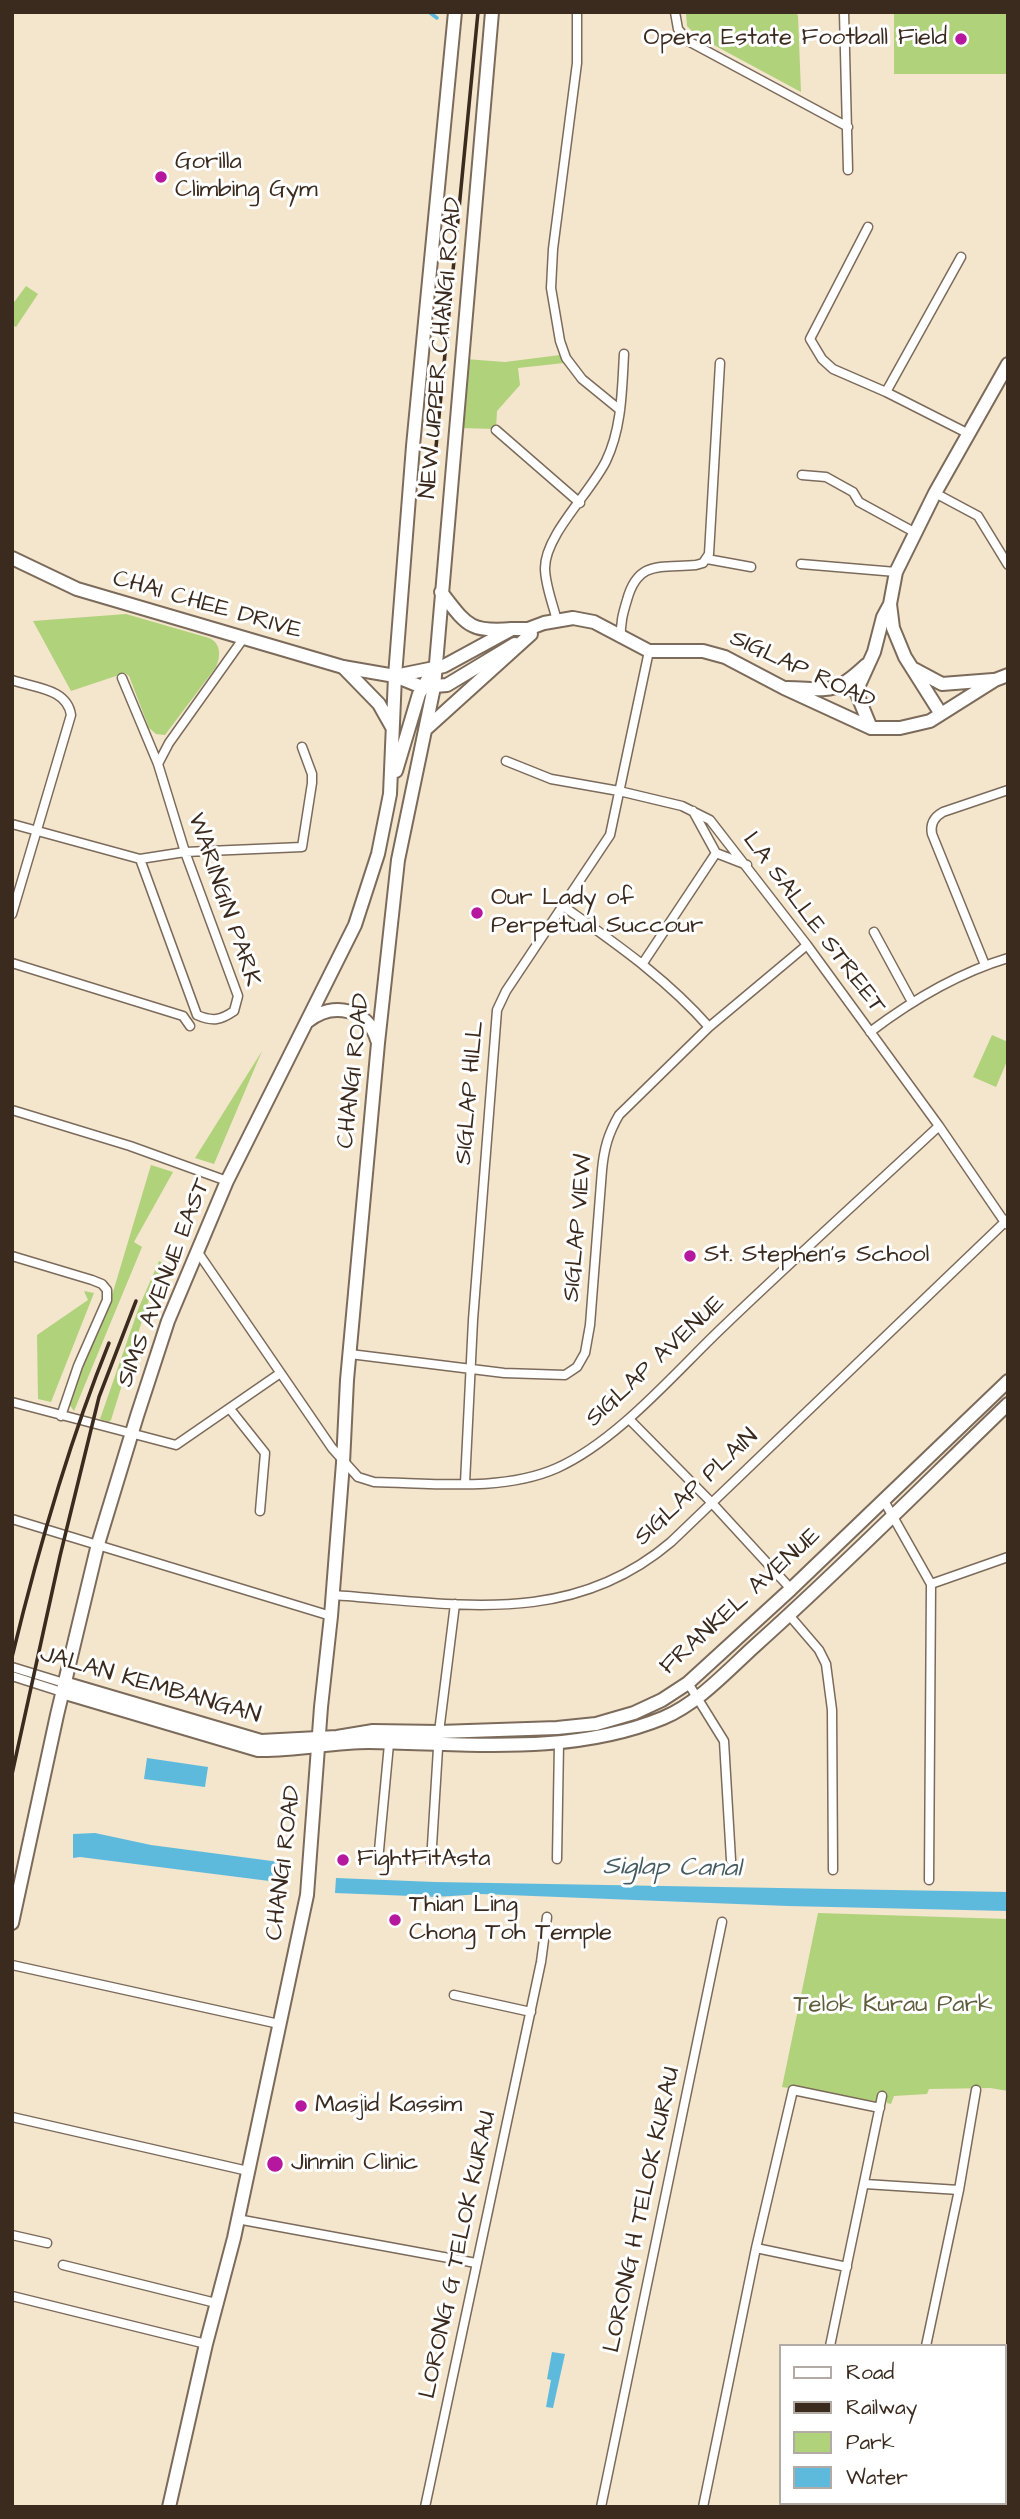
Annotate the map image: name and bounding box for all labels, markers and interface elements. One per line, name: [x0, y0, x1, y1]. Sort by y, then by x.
place label: Opera Estate Football Field: [644, 25, 947, 53]
marker: Opera Estate Football Field: [953, 31, 969, 47]
place label: Gorilla Climbing Gym: [175, 149, 318, 205]
marker: Gorilla Climbing Gym: [153, 169, 169, 185]
street label: NEW UPPER CHANGI ROAD: [414, 196, 470, 500]
street label: CHAI CHEE DRIVE: [109, 565, 305, 647]
street label: SIGLAP ROAD: [725, 625, 879, 717]
street label: WARINGIN PARK: [180, 810, 266, 990]
street label: LA SALLE STREET: [735, 827, 891, 1021]
place label: Our Lady of Perpetual Succour: [491, 885, 703, 941]
marker: Our Lady of Perpetual Succour: [469, 905, 485, 921]
street label: CHANGI ROAD: [333, 992, 377, 1150]
street label: SIGLAP HILL: [450, 1020, 492, 1166]
street label: SIGLAP VIEW: [558, 1153, 600, 1303]
street label: SIMS AVENUE EAST: [112, 1175, 218, 1391]
place label: St. Stephen's School: [704, 1242, 929, 1270]
marker: St. Stephen's School: [682, 1248, 698, 1264]
street label: SIGLAP AVENUE: [580, 1290, 732, 1434]
street label: SIGLAP PLAIN: [629, 1423, 765, 1553]
street label: FRANKEL AVENUE: [655, 1522, 827, 1682]
street label: JALAN KEMBANGAN: [37, 1641, 263, 1731]
street label: CHANGI ROAD: [261, 1784, 309, 1942]
place label: FightFitAsta: [357, 1846, 490, 1874]
marker: FightFitAsta: [335, 1852, 351, 1868]
water label: Siglap Canal: [603, 1852, 741, 1886]
place label: Thian Ling Chong Toh Temple: [409, 1892, 612, 1948]
marker: Thian Ling Chong Toh Temple: [387, 1912, 403, 1928]
park label: Telok Kurau Park: [793, 1992, 993, 2020]
street label: LORONG H TELOK KURAU: [599, 2065, 687, 2355]
place label: Masjid Kassim: [315, 2092, 462, 2120]
marker: Masjid Kassim: [293, 2098, 309, 2114]
street label: LORONG G TELOK KURAU: [414, 2109, 504, 2401]
place label: Jinmin Clinic: [291, 2150, 418, 2178]
marker: Jinmin Clinic: [265, 2154, 285, 2174]
legend: [778, 2344, 1006, 2505]
text: Road: [846, 2358, 894, 2387]
text: Railway: [846, 2393, 917, 2422]
text: Park: [846, 2428, 895, 2457]
text: Water: [846, 2463, 908, 2492]

